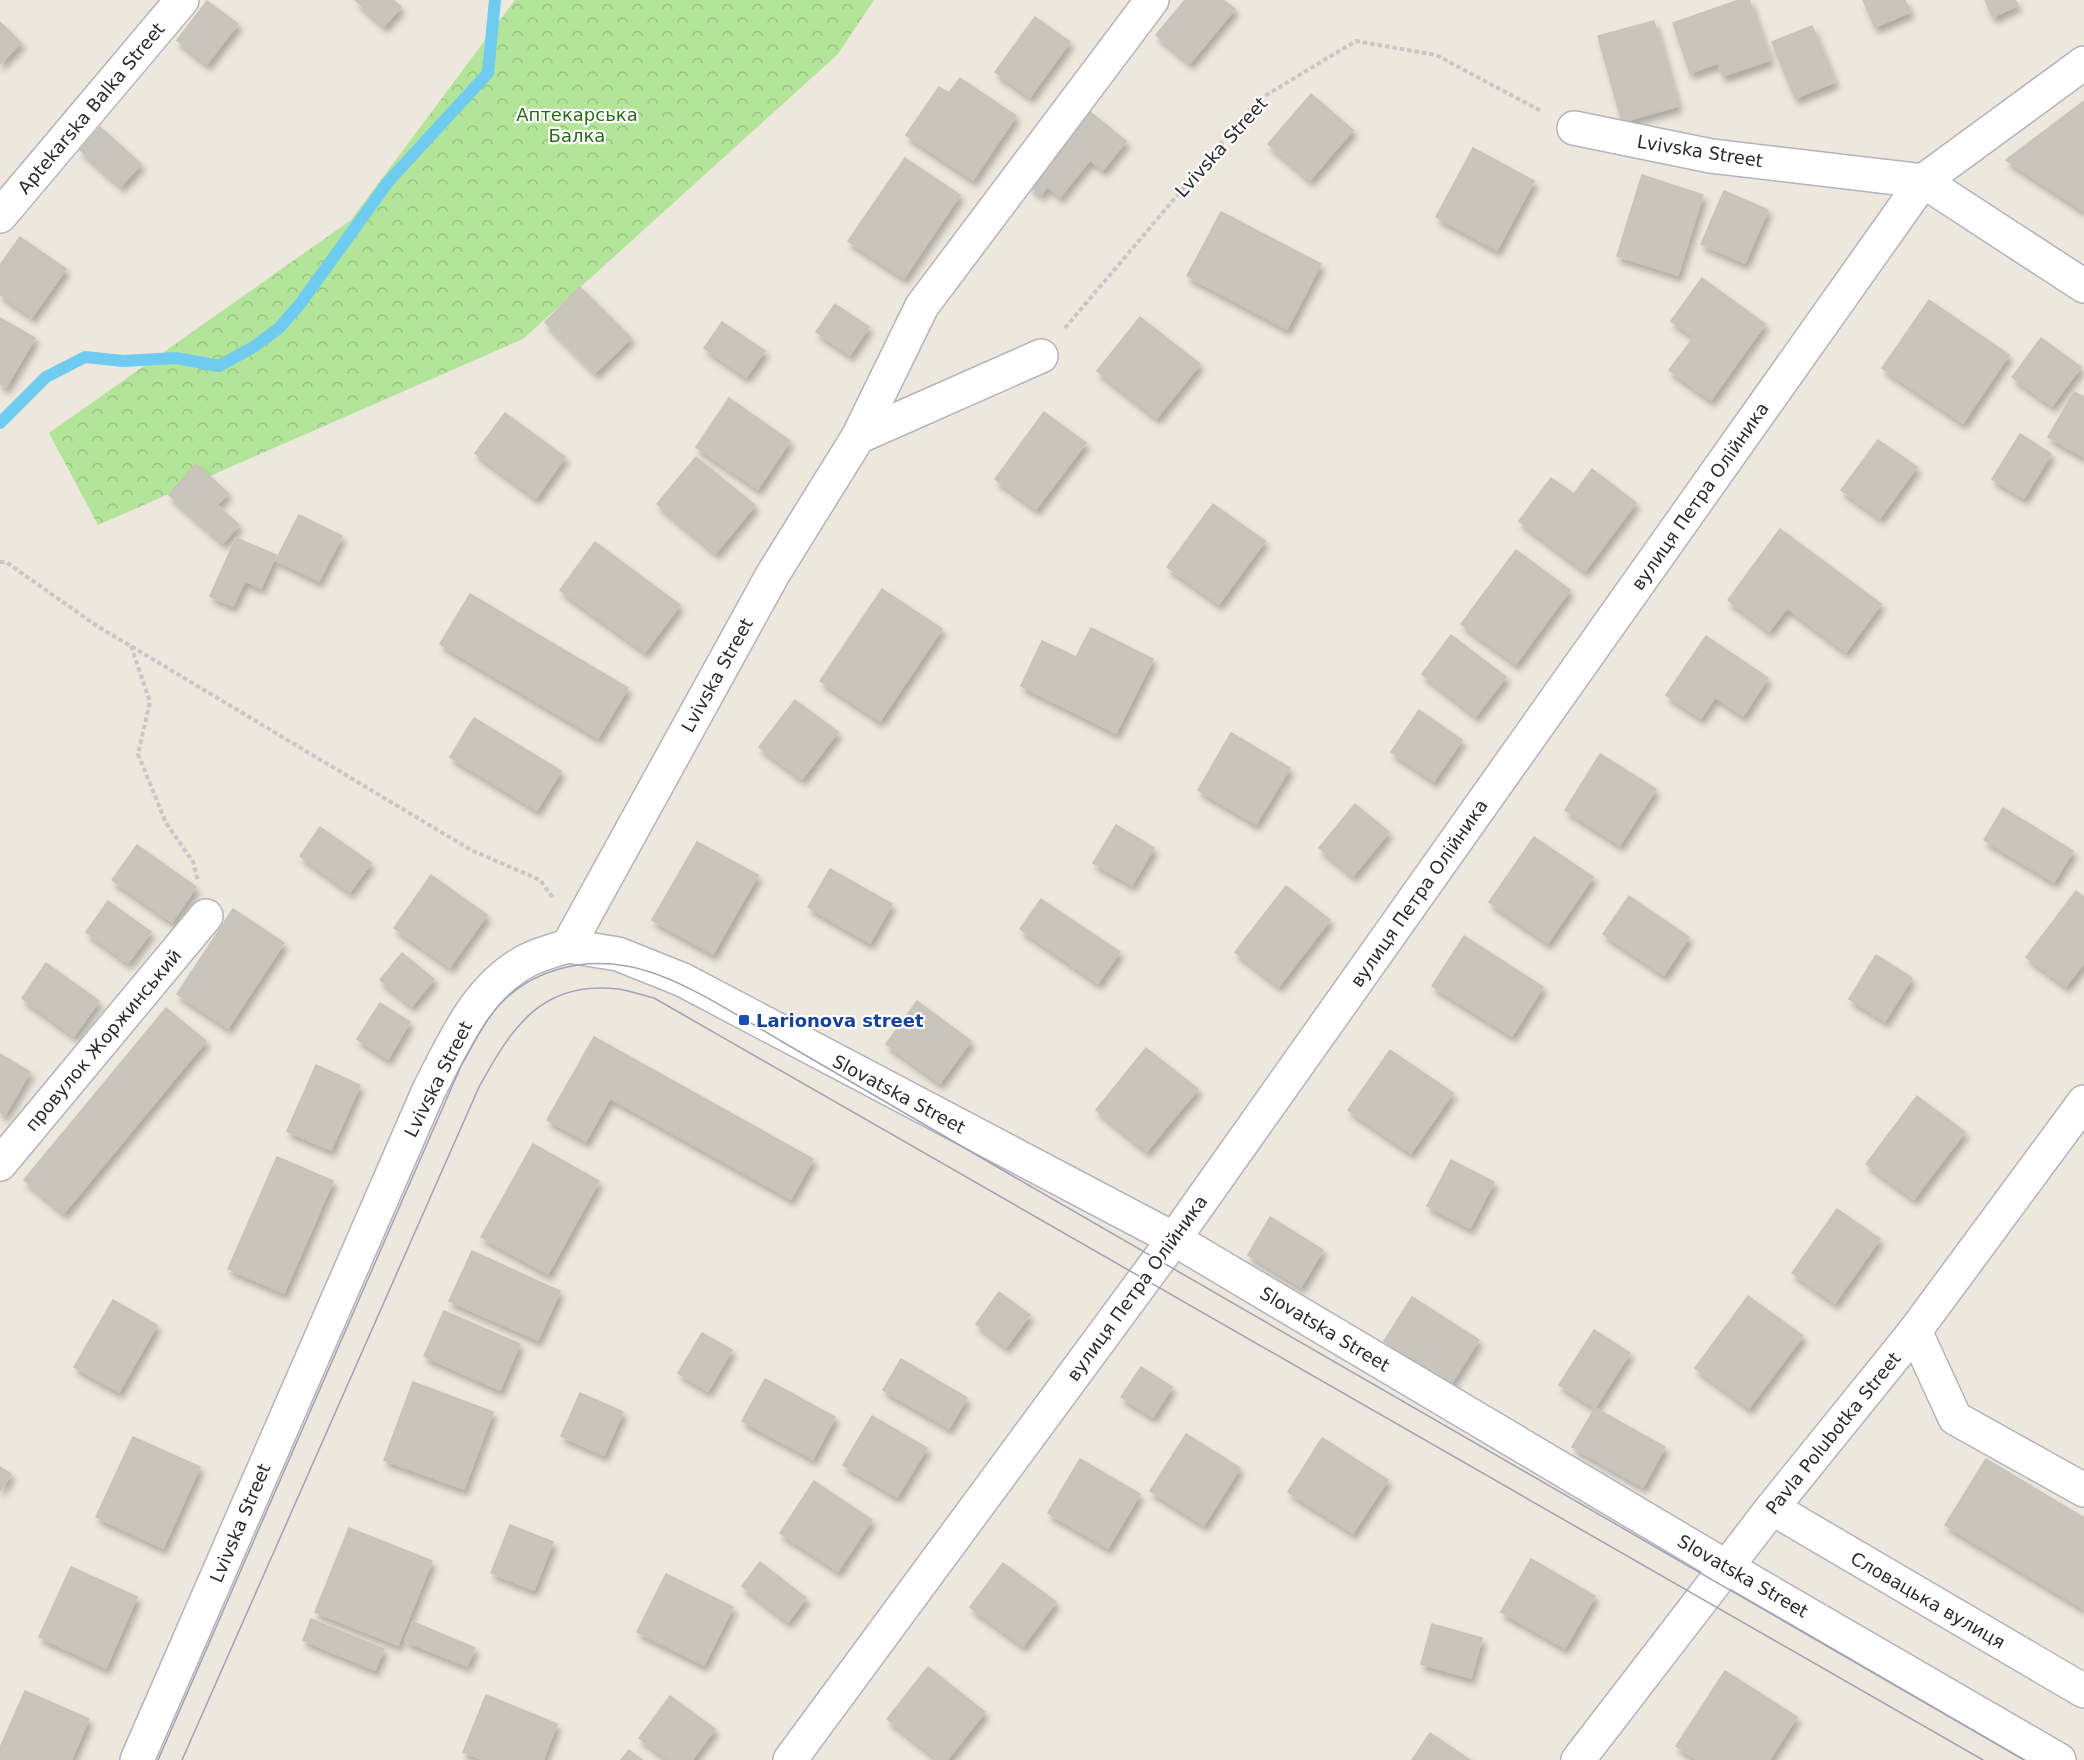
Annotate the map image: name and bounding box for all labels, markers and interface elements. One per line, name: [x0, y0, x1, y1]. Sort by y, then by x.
street label: Aptekarska Balka Street: [13, 18, 169, 198]
street label: Lvivska Street: [1171, 93, 1271, 201]
park label: Аптекарська Балка: [516, 104, 638, 146]
street label: Lvivska Street: [1636, 131, 1764, 171]
street label: вулиця Петра Олійника: [1627, 398, 1773, 594]
street label: Lvivska Street: [677, 614, 757, 736]
street label: вулиця Петра Олійника: [1346, 795, 1492, 991]
street label: провулок Жоржинський: [21, 945, 185, 1135]
place label: Larionova street: [756, 1010, 924, 1031]
marker: Larionova street: [737, 1013, 751, 1027]
street label: Lvivska Street: [400, 1018, 476, 1140]
street label: Slovatska Street: [829, 1050, 969, 1138]
street label: вулиця Петра Олійника: [1063, 1191, 1211, 1385]
street label: Slovatska Street: [1257, 1282, 1393, 1376]
street label: Pavla Polubotka Street: [1761, 1348, 1905, 1518]
street label: Lvivska Street: [205, 1460, 275, 1586]
street label: Slovatska Street: [1674, 1530, 1812, 1622]
street label: Словацька вулиця: [1847, 1547, 2009, 1653]

